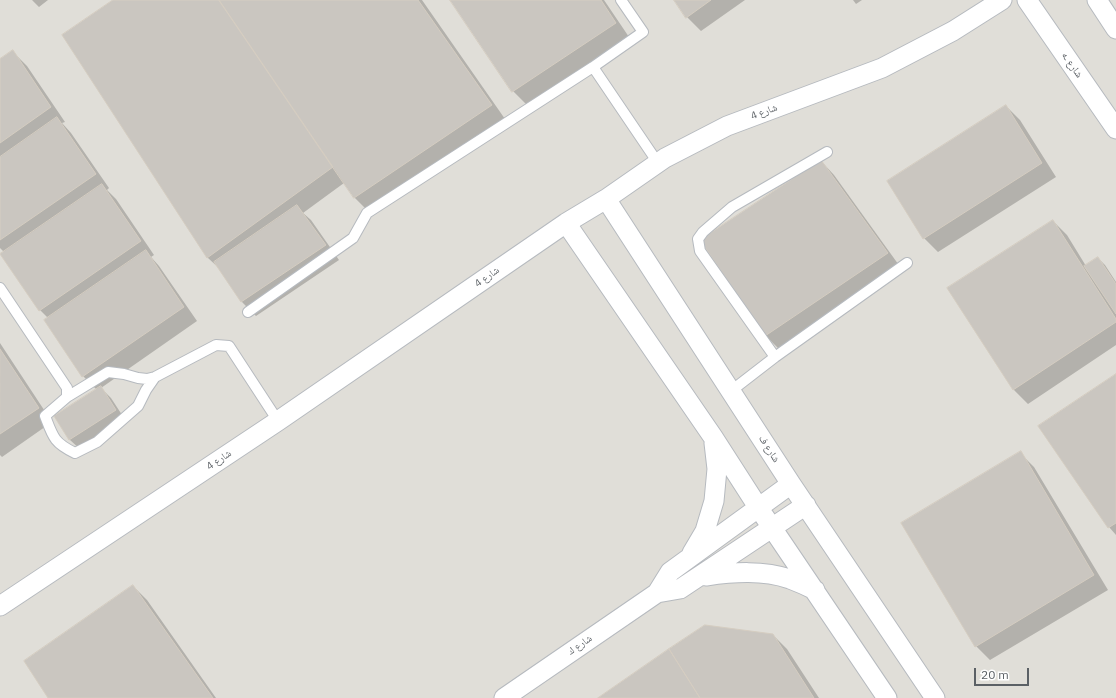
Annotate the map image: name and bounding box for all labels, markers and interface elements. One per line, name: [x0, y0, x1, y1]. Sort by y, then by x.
street label: شارع ـه: [1059, 50, 1085, 80]
street label: شارع 4: [749, 101, 779, 123]
street label: شارع 4: [472, 264, 502, 290]
street label: شارع ف: [756, 433, 782, 465]
street label: شارع 4: [204, 447, 234, 473]
street label: شارع ك: [566, 632, 594, 658]
scale bar: [976, 660, 1031, 686]
text: 20 m: [981, 667, 1009, 682]

